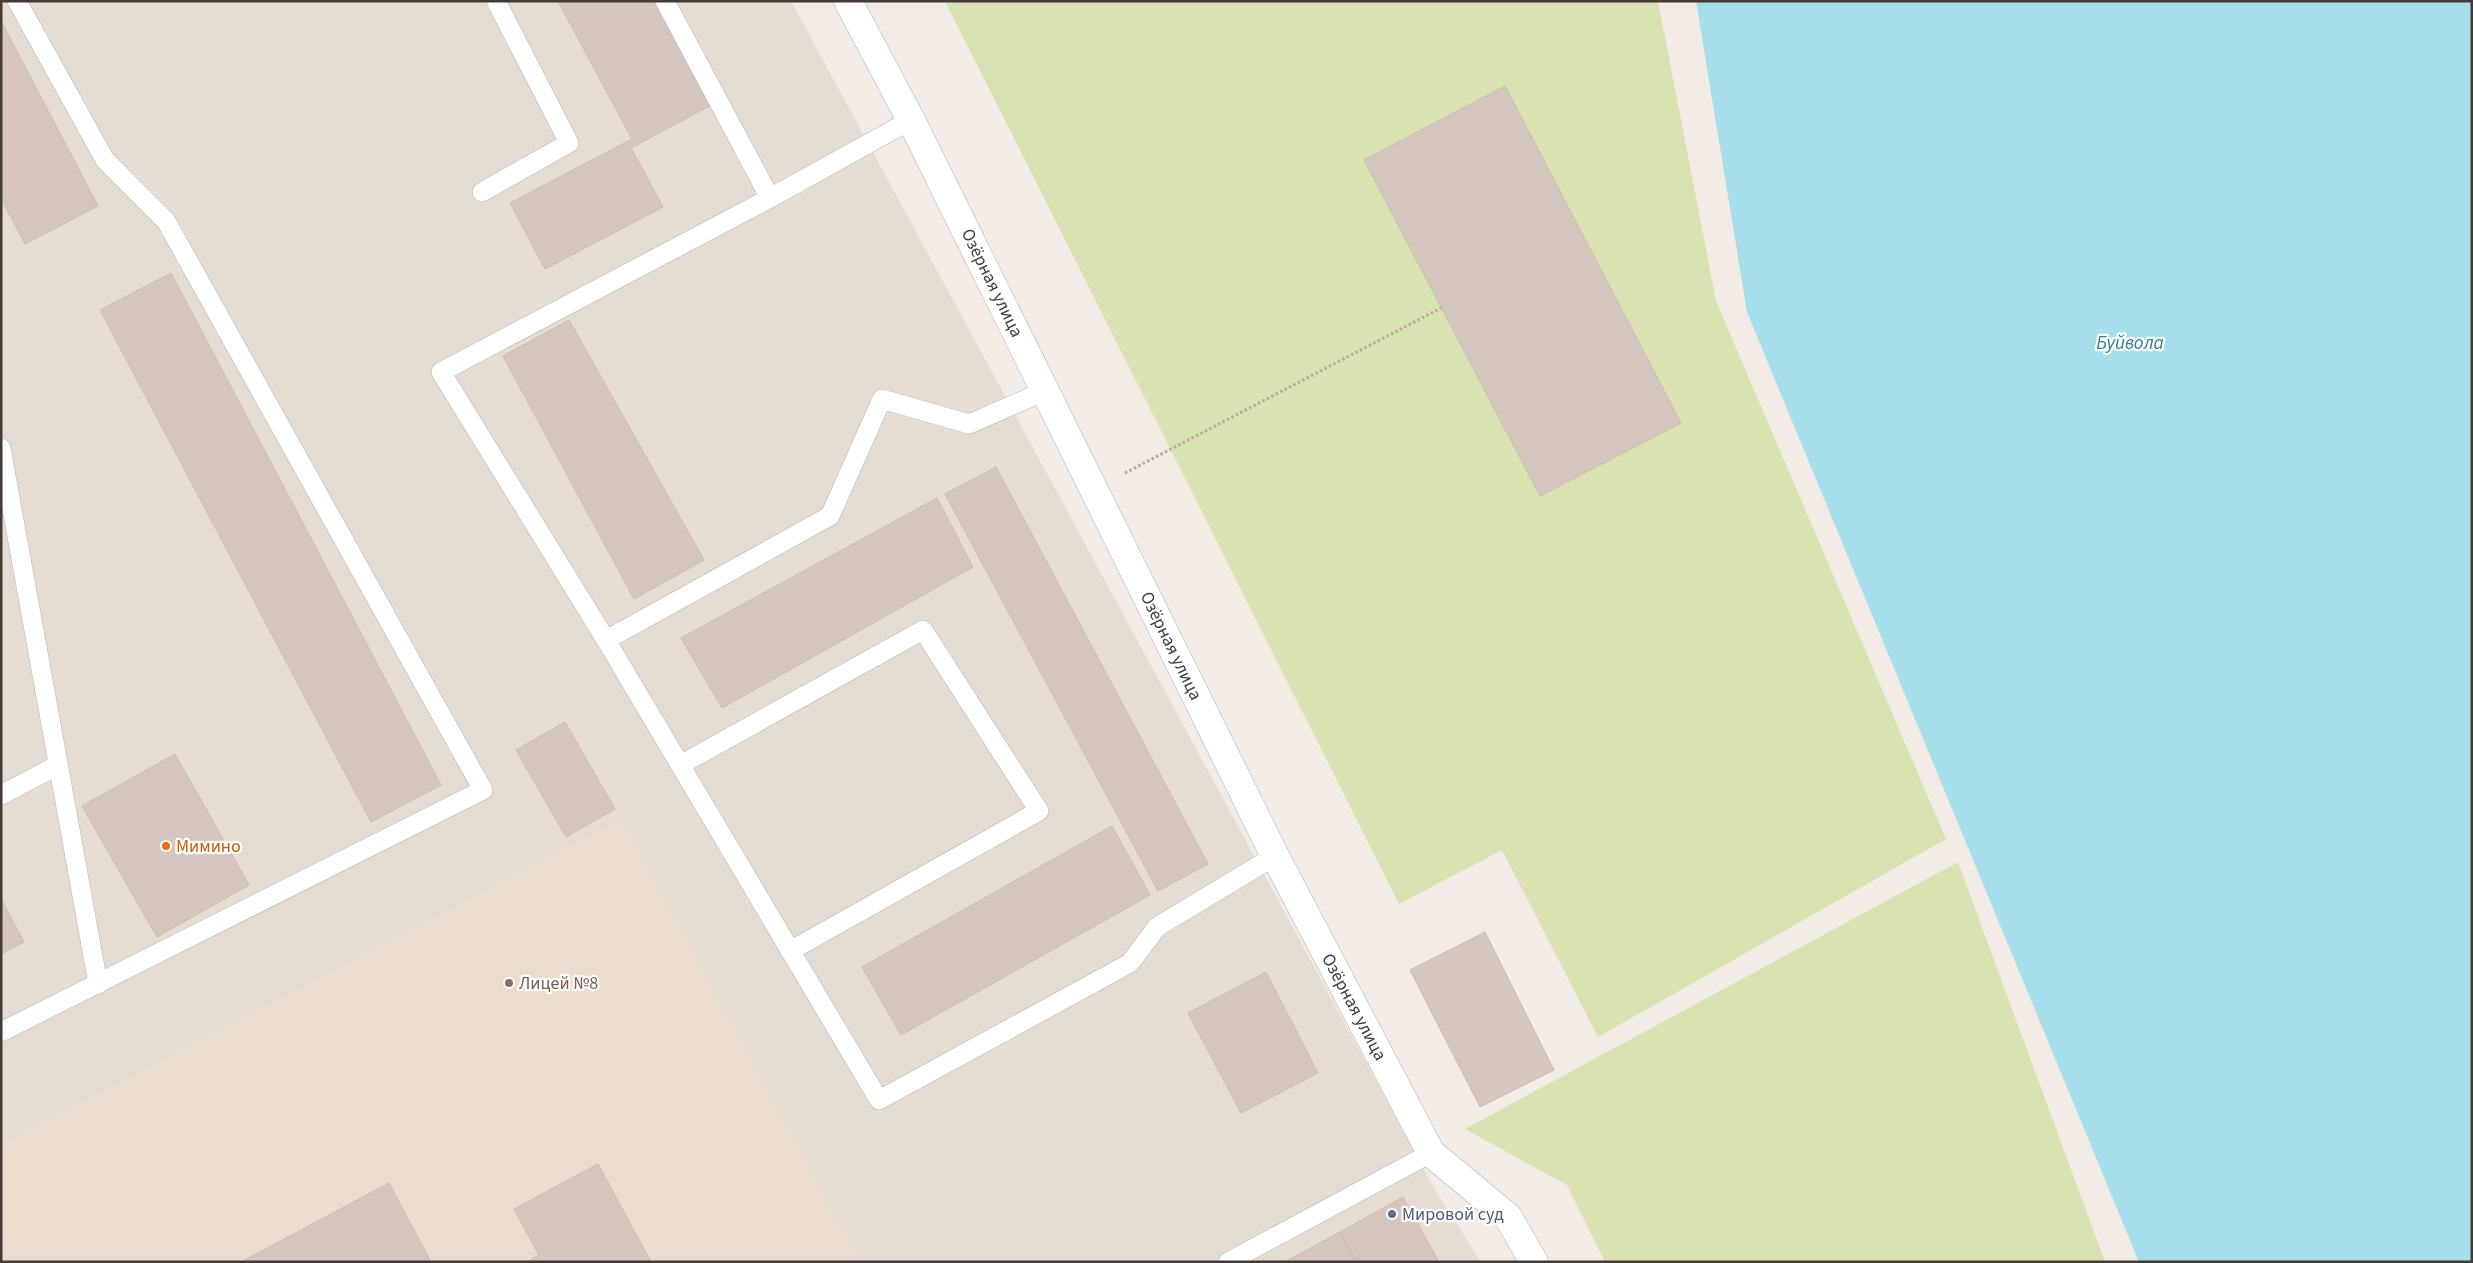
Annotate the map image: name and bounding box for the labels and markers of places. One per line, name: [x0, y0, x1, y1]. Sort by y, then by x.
place label: Мимино: [176, 834, 241, 859]
marker: Мимино: [160, 840, 172, 852]
place label: Лицей №8: [519, 971, 598, 996]
marker: Лицей №8: [503, 977, 515, 989]
place label: Мировой суд: [1402, 1202, 1504, 1227]
marker: Мировой суд: [1386, 1208, 1398, 1220]

